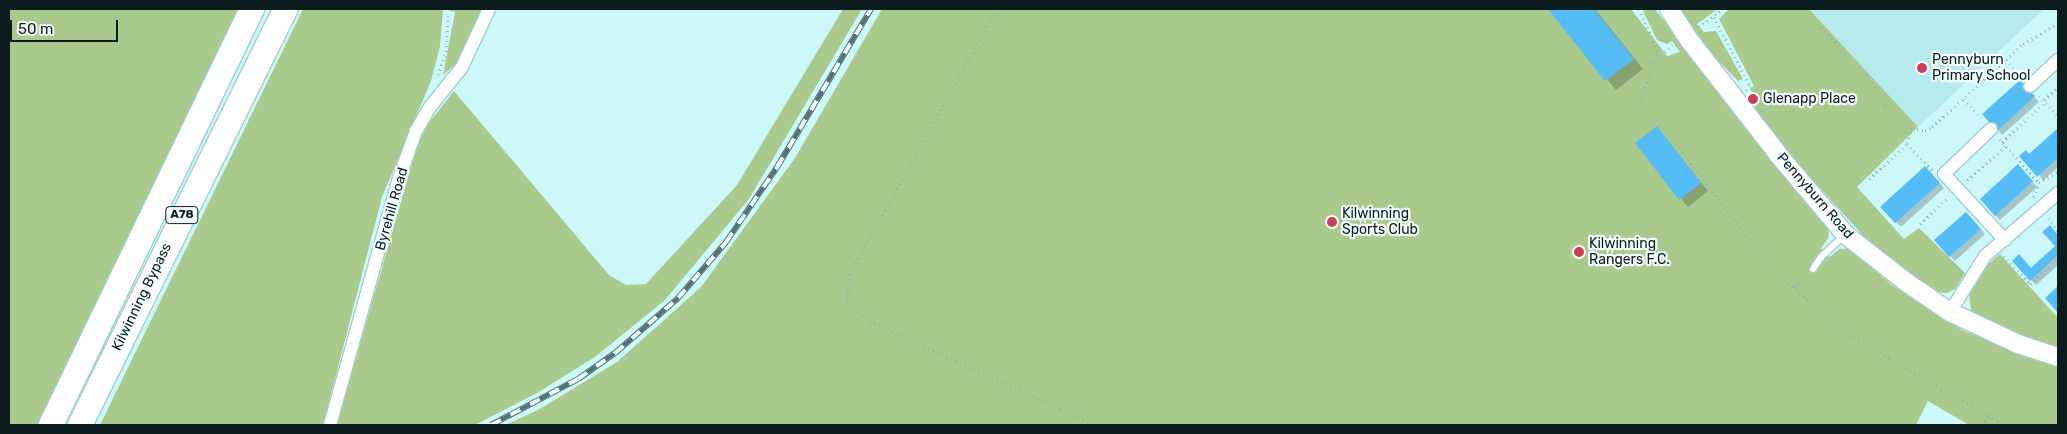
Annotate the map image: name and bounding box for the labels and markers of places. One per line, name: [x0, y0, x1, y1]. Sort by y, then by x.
place label: Pennyburn Primary School: [1932, 52, 2031, 84]
marker: Pennyburn Primary School: [1916, 62, 1928, 74]
place label: Glenapp Place: [1763, 91, 1856, 107]
marker: Glenapp Place: [1747, 93, 1759, 105]
place label: Kilwinning Sports Club: [1342, 206, 1418, 238]
marker: Kilwinning Sports Club: [1326, 216, 1338, 228]
place label: Kilwinning Rangers F.C.: [1589, 236, 1670, 268]
marker: Kilwinning Rangers F.C.: [1573, 246, 1585, 258]

